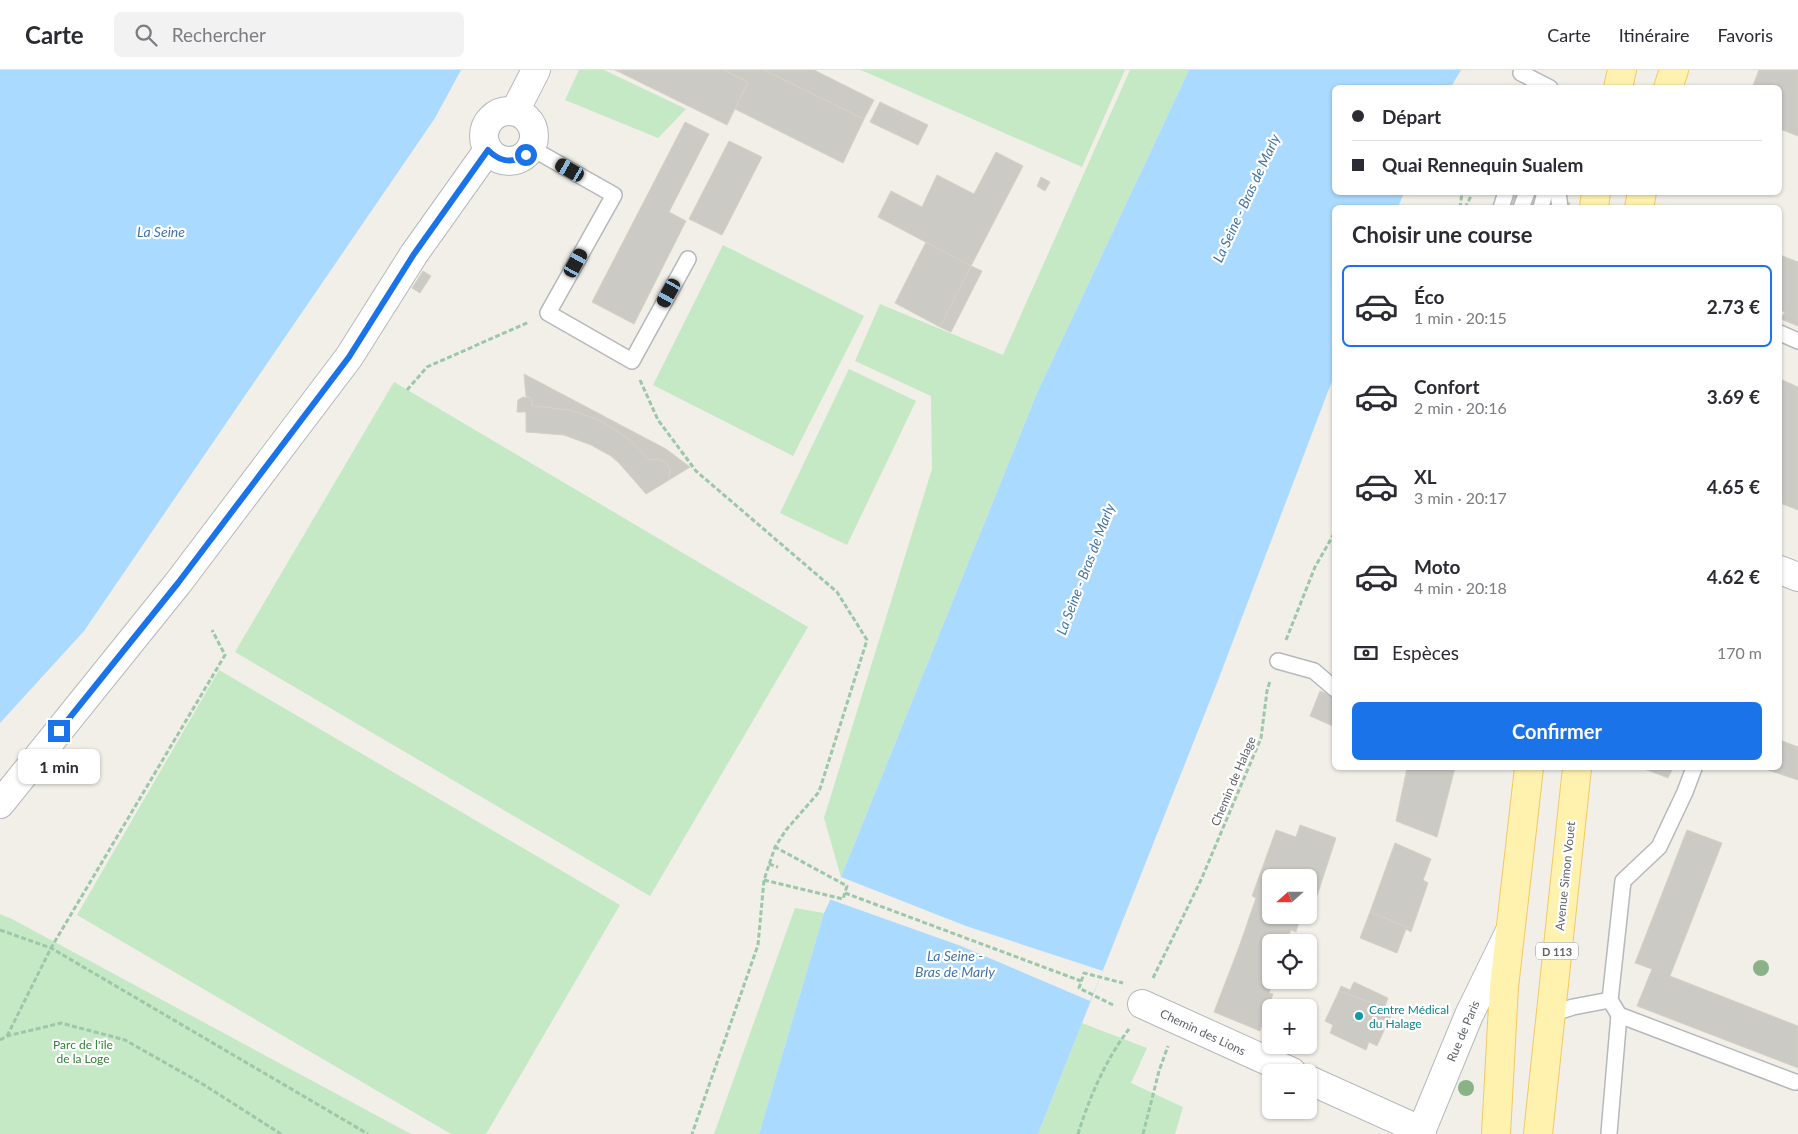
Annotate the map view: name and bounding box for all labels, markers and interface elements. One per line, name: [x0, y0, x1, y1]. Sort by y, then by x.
search box: [114, 12, 464, 57]
text: Carte: [25, 20, 84, 49]
icon: search: [132, 21, 160, 49]
text: Rechercher: [172, 23, 266, 46]
text: Carte: [1547, 24, 1591, 46]
text: Itinéraire: [1619, 24, 1689, 46]
text: Favoris: [1717, 24, 1773, 46]
text: Départ: [1382, 105, 1441, 128]
water label: La Seine - Bras de Marly: [1209, 131, 1283, 265]
route start: [515, 144, 537, 166]
text: Quai Rennequin Sualem: [1382, 153, 1583, 176]
car: [553, 156, 586, 184]
text: Choisir une course: [1352, 221, 1533, 248]
water label: La Seine: [137, 223, 185, 240]
car: [562, 246, 589, 280]
car: [655, 276, 682, 310]
icon: car: [1354, 284, 1399, 329]
text: Éco: [1414, 285, 1444, 308]
text: 2.73 €: [1707, 295, 1760, 318]
text: 1 min · 20:15: [1414, 308, 1507, 327]
icon: car: [1354, 374, 1399, 419]
text: Confort: [1414, 375, 1479, 398]
text: 3.69 €: [1707, 385, 1760, 408]
text: 2 min · 20:16: [1414, 398, 1507, 417]
icon: car: [1354, 464, 1399, 509]
text: XL: [1414, 465, 1437, 488]
text: 4.65 €: [1707, 475, 1760, 498]
text: 3 min · 20:17: [1414, 488, 1507, 507]
water label: La Seine - Bras de Marly: [1052, 501, 1118, 637]
icon: car: [1354, 554, 1399, 599]
text: Moto: [1414, 555, 1460, 578]
text: 4.62 €: [1707, 565, 1760, 588]
text: 4 min · 20:18: [1414, 578, 1507, 597]
icon: cash: [1352, 639, 1380, 667]
text: Espèces: [1392, 641, 1459, 664]
text: 170 m: [1717, 643, 1762, 662]
button: Confirmer: [1352, 702, 1762, 760]
route end: [48, 720, 70, 742]
street label: Chemin de Halage: [1207, 734, 1259, 828]
callout: 1 min: [18, 748, 100, 784]
text: 1 min: [39, 757, 79, 776]
street label: Avenue Simon Vouet: [1552, 820, 1578, 931]
north arrow: [1262, 869, 1318, 924]
map controls: [1262, 869, 1317, 1119]
button: locate: [1262, 934, 1317, 989]
road number: D 113: [1536, 942, 1578, 959]
water label: La Seine - Bras de Marly: [915, 947, 995, 980]
street label: Rue de Paris: [1443, 998, 1483, 1064]
button: +: [1262, 999, 1317, 1054]
place label: Centre Médical du Halage: [1369, 1002, 1449, 1031]
street label: Chemin des Lions: [1158, 1006, 1248, 1058]
marker: Centre Médical du Halage: [1353, 1010, 1365, 1022]
park label: Parc de l'île de la Loge: [53, 1037, 113, 1066]
button: −: [1262, 1064, 1317, 1119]

